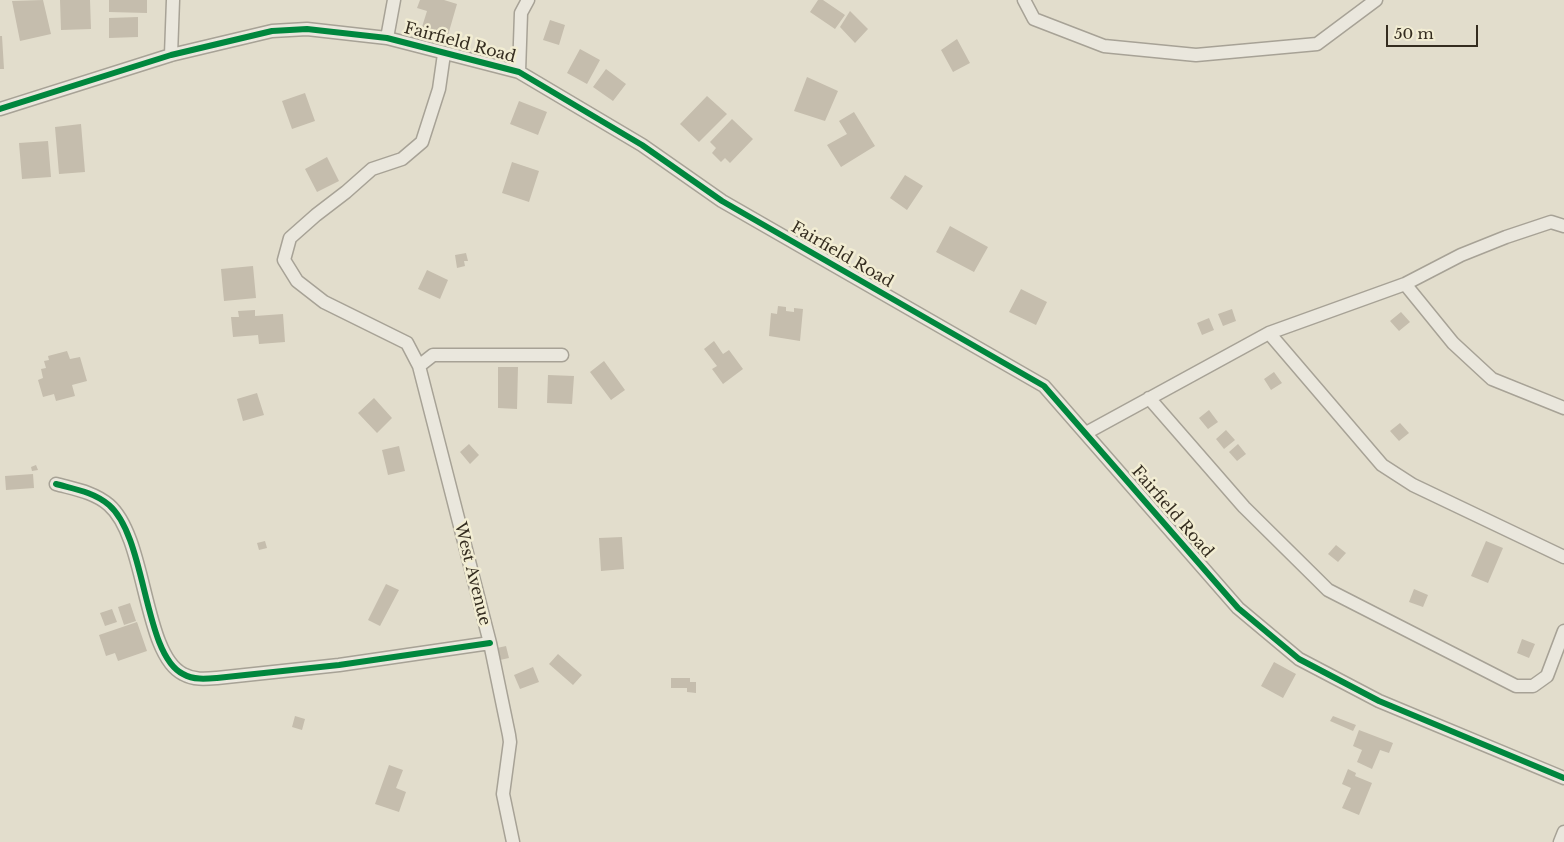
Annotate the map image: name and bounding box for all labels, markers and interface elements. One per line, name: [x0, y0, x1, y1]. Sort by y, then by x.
scale bar: [1389, 15, 1482, 47]
street label: Fairfield Road: [402, 19, 518, 67]
text: 50 m: [1394, 24, 1434, 43]
street label: Fairfield Road: [787, 218, 897, 292]
street label: Fairfield Road: [1127, 462, 1217, 562]
street label: West Avenue: [450, 520, 494, 628]

